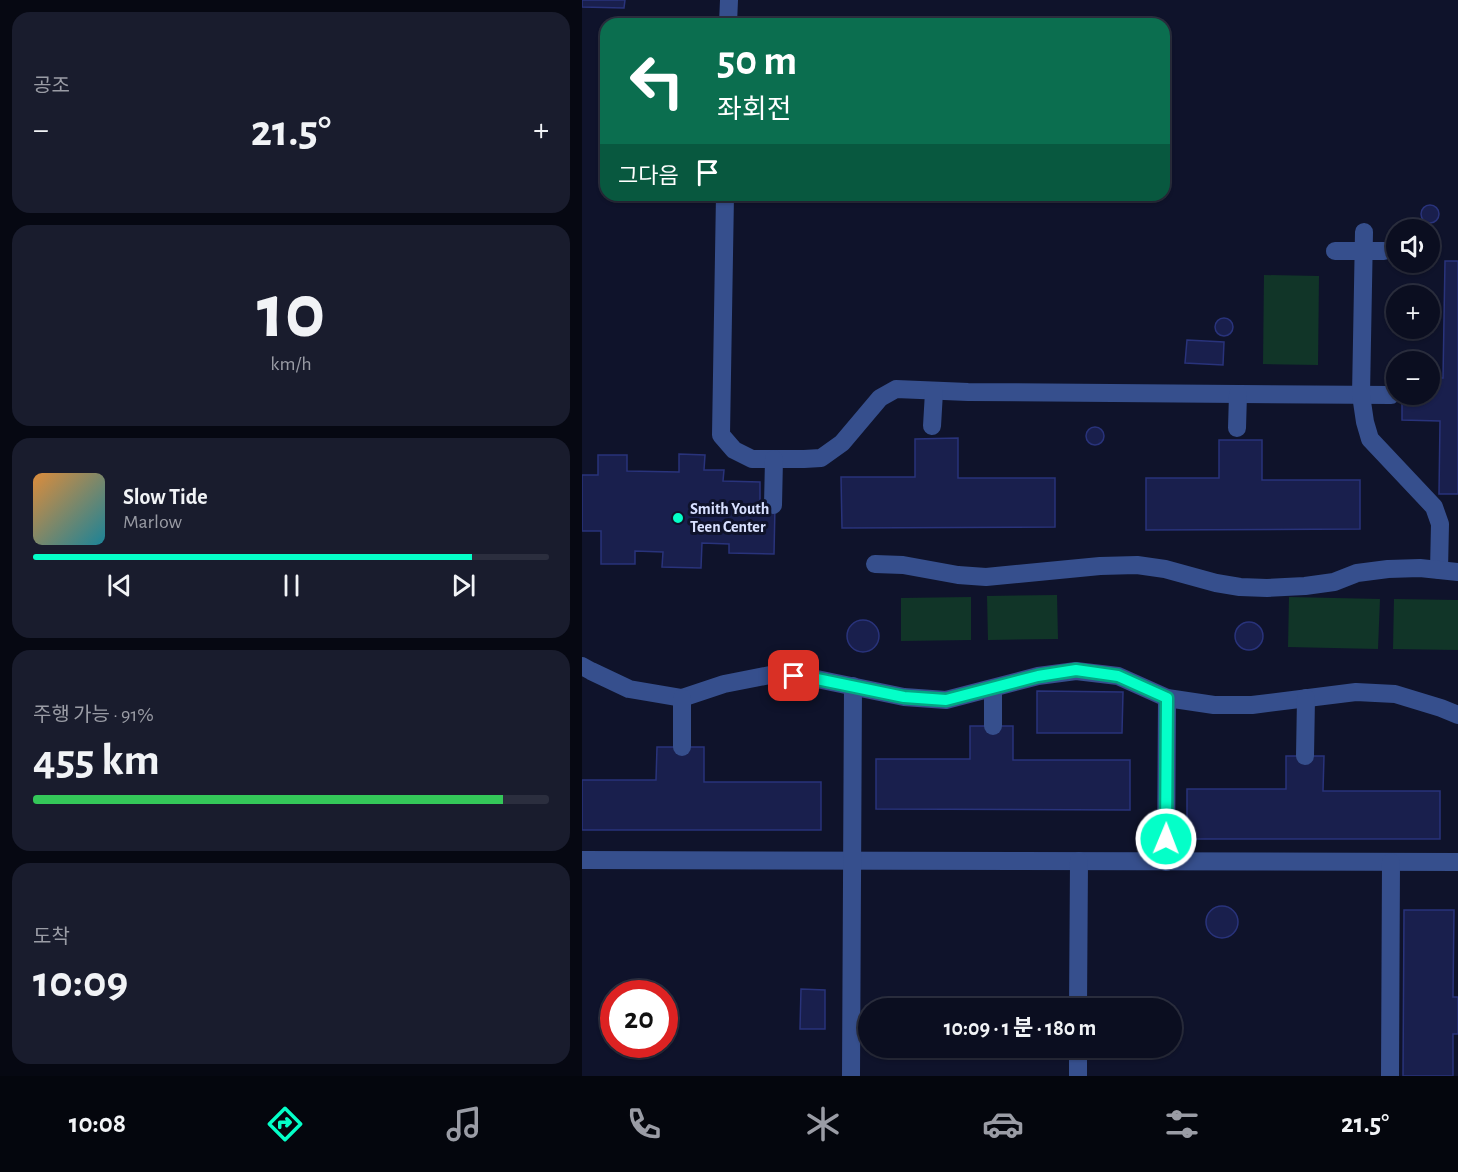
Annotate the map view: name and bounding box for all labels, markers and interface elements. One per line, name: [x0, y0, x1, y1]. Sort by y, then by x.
text: 50 m: [717, 40, 797, 82]
icon: left: [618, 42, 696, 120]
text: 공조: [33, 76, 70, 96]
text: 좌회전: [717, 96, 792, 123]
text: 21.5°: [251, 109, 331, 154]
text: −: [33, 114, 49, 147]
text: +: [533, 114, 549, 147]
icon: arrive: [691, 156, 724, 189]
text: 그다음: [618, 165, 679, 187]
map controls: [1386, 219, 1440, 405]
button: sound: [1386, 219, 1440, 273]
text: 10: [257, 274, 325, 352]
button: +: [1386, 285, 1440, 339]
button: −: [1386, 351, 1440, 405]
text: km/h: [270, 354, 312, 374]
text: Slow Tide: [123, 486, 208, 508]
place label: Smith Youth Teen Center: [690, 501, 769, 535]
marker: Smith Youth Teen Center: [671, 511, 685, 525]
text: Marlow: [123, 512, 182, 532]
icon: previous: [103, 569, 136, 602]
icon: pause: [275, 569, 308, 602]
icon: next: [447, 569, 480, 602]
pin: [768, 650, 819, 701]
icon: arrive: [777, 659, 810, 692]
text: 주행 가능 · 91%: [33, 705, 154, 725]
text: 455 km: [33, 738, 160, 783]
position arrow: [1134, 807, 1198, 871]
text: 도착: [33, 927, 70, 947]
text: 10:09: [33, 960, 128, 1005]
speed limit sign: 20: [600, 980, 678, 1058]
text: 10:09 · 1 분 · 180 m: [944, 1017, 1096, 1039]
icon: directions: [264, 1103, 306, 1145]
icon: music: [443, 1103, 485, 1145]
icon: phone: [623, 1103, 665, 1145]
icon: climate: [802, 1103, 844, 1145]
icon: car: [982, 1103, 1024, 1145]
icon: filters: [1161, 1103, 1203, 1145]
text: 10:08: [69, 1110, 126, 1137]
text: 21.5°: [1341, 1110, 1389, 1137]

